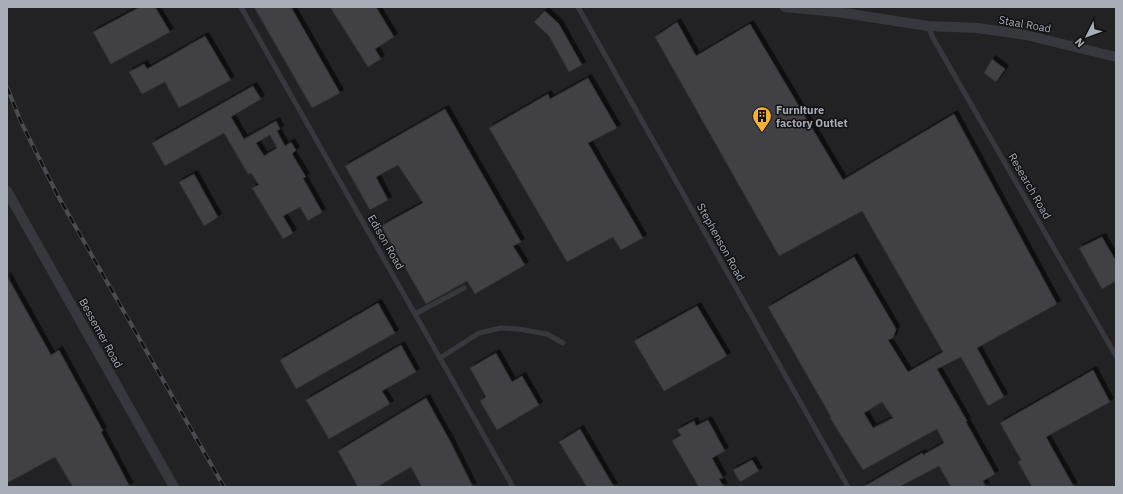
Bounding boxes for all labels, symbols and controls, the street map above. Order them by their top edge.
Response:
street label: Staal Road [998,13,1052,35]
north arrow [1067,16,1107,56]
text: N [1072,35,1087,50]
place label: Furniture factory Outlet [776,103,848,130]
building icon: Furniture factory Outlet [751,105,773,133]
street label: Research Road [1005,151,1055,221]
street label: Stephenson Road [694,201,748,283]
street label: Edison Road [365,212,407,272]
street label: Bessemer Road [76,296,126,370]

